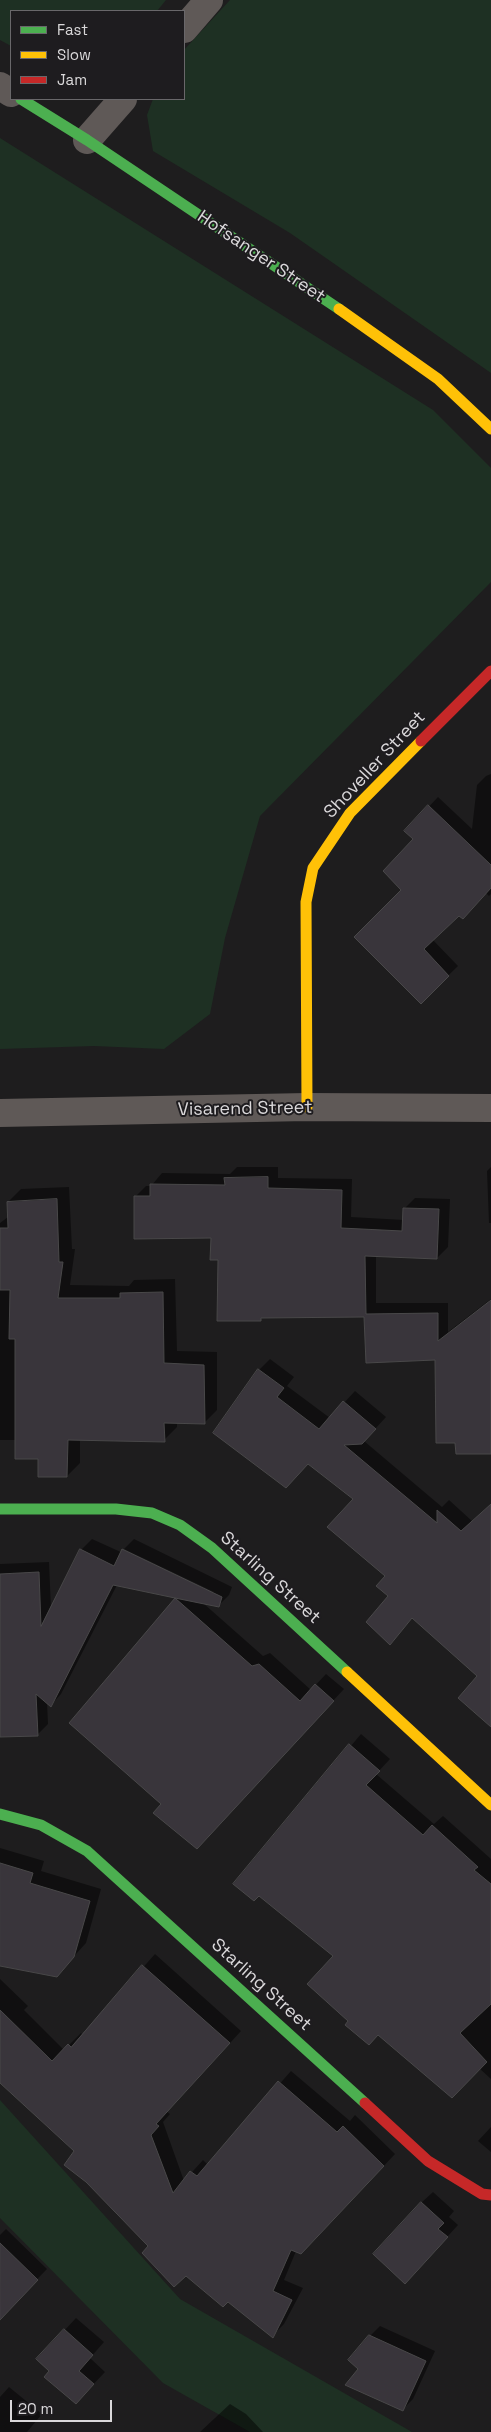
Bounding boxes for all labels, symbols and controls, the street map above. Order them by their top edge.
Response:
legend [10,10,185,100]
text: Fast [57,20,88,39]
text: Slow [57,45,91,64]
text: Jam [57,70,87,89]
street label: Hofsanger Street [193,206,329,308]
street label: Shoveller Street [320,707,430,823]
street label: Visarend Street [177,1097,313,1121]
street label: Starling Street [215,1527,325,1629]
street label: Starling Street [206,1934,316,2036]
scale bar [12,2390,115,2422]
text: 20 m [18,2399,53,2418]

